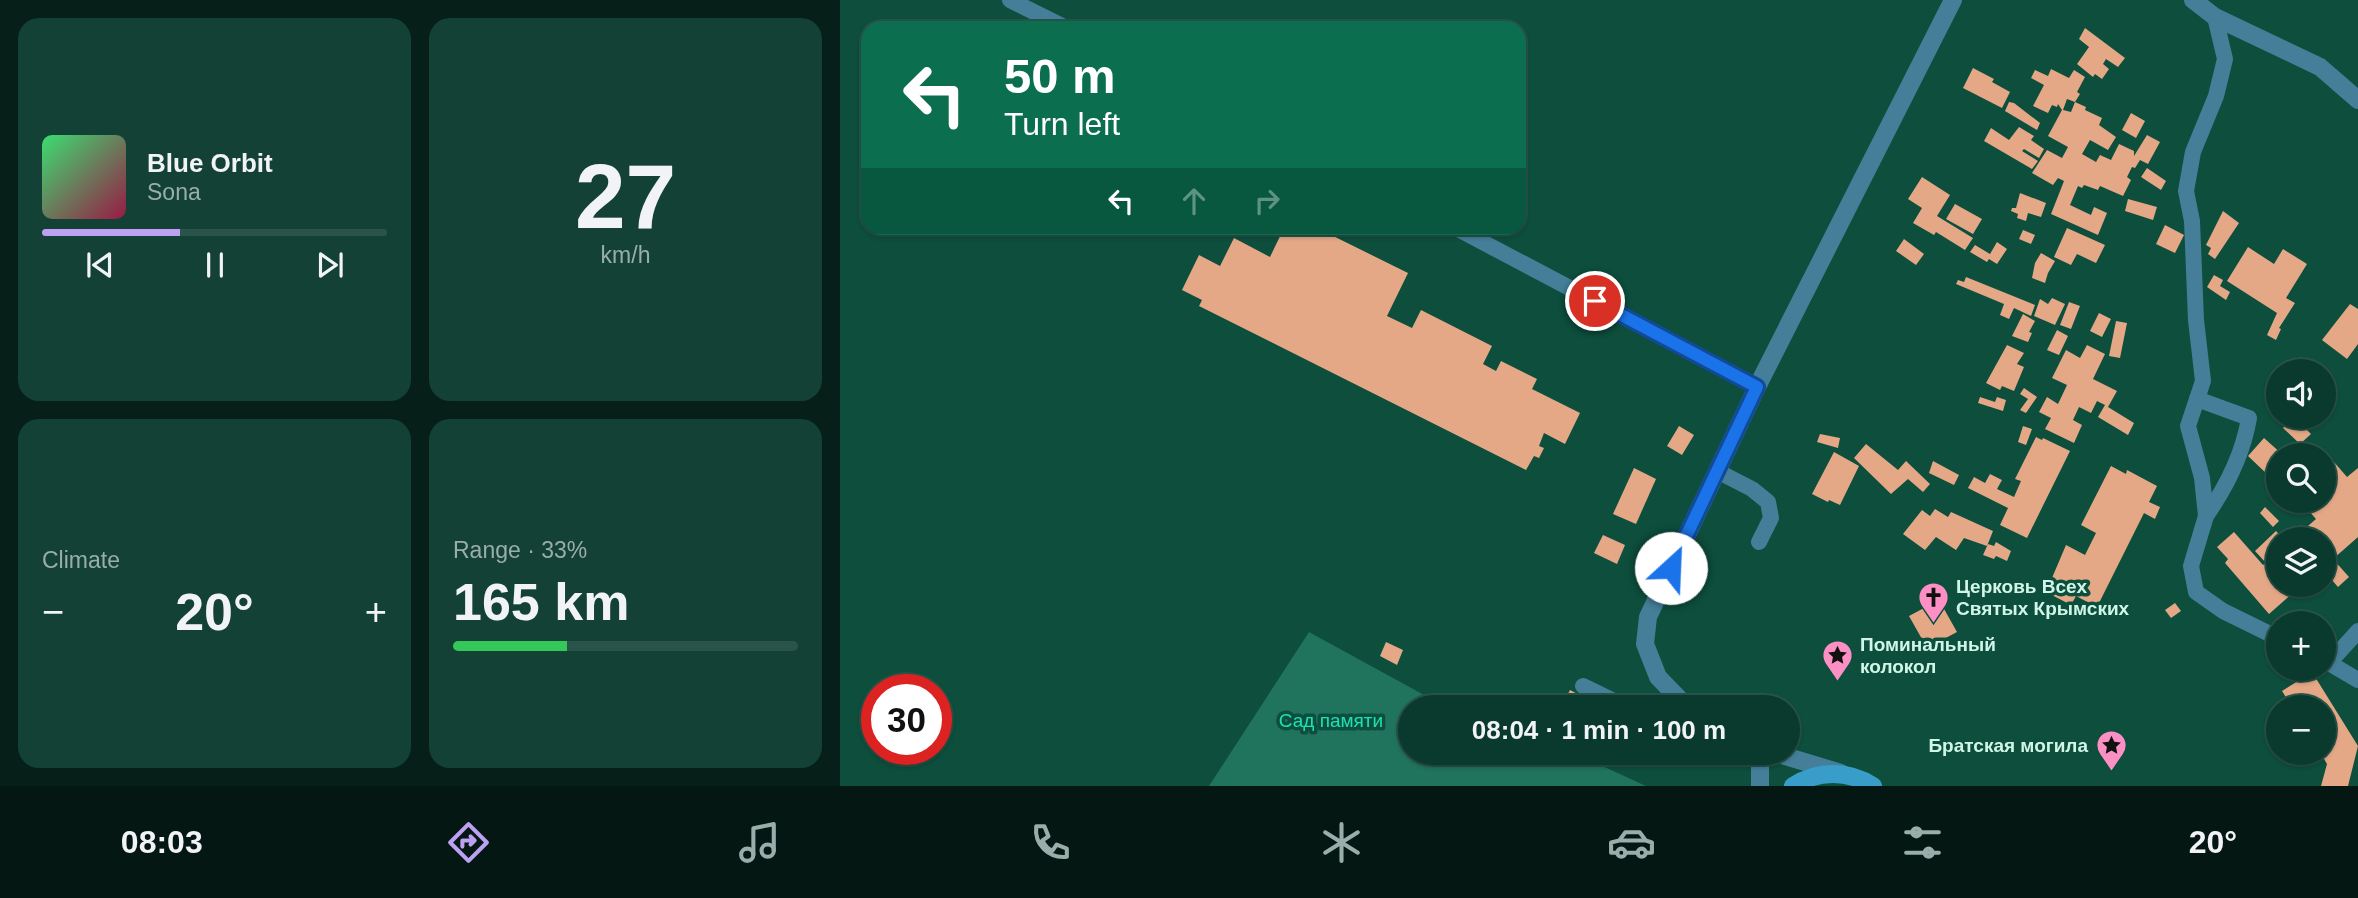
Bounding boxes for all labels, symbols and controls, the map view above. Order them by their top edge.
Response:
icon: left [889,49,980,140]
text: 50 m [1004,49,1116,103]
text: Turn left [1004,106,1120,142]
text: 27 [575,146,676,247]
text: Blue Orbit [147,148,273,178]
text: Sona [147,179,201,205]
icon: left [1102,182,1140,220]
icon: ahead [1175,182,1213,220]
icon: right [1248,182,1286,220]
text: km/h [601,242,650,268]
icon: previous [81,246,119,284]
icon: pause [196,246,234,284]
icon: next [311,246,349,284]
pin [1565,271,1625,331]
icon: arrive [1576,282,1614,320]
map controls [2266,359,2336,765]
button: sound [2266,359,2336,429]
button: search [2266,443,2336,513]
button: layers [2266,527,2336,597]
position arrow [1634,531,1708,605]
text: Range · 33% [453,537,587,563]
text: Climate [42,547,120,573]
text: 165 km [453,573,629,631]
place label: Церковь Всех Святых Крымских [1956,576,2130,619]
church icon: Церковь Всех Святых Крымских [1916,580,1950,624]
text: 20° [175,583,254,641]
text: − [42,591,64,633]
text: + [365,591,387,633]
button: + [2266,611,2336,681]
place label: Поминальный колокол [1860,634,1996,677]
place icon: Поминальный колокол [1820,638,1854,682]
speed limit sign: 30 [861,674,952,765]
button: − [2266,695,2336,765]
park label: Сад памяти [1279,710,1383,731]
text: 08:04 · 1 min · 100 m [1472,715,1726,745]
place icon: Братская могила [2094,728,2128,772]
place label: Братская могила [1928,735,2088,756]
icon: directions [444,818,493,867]
icon: music [735,818,784,867]
icon: phone [1026,818,1075,867]
icon: climate [1317,818,1366,867]
icon: car [1607,818,1656,867]
icon: filters [1898,818,1947,867]
text: 08:03 [121,824,203,860]
text: 20° [2189,824,2237,860]

